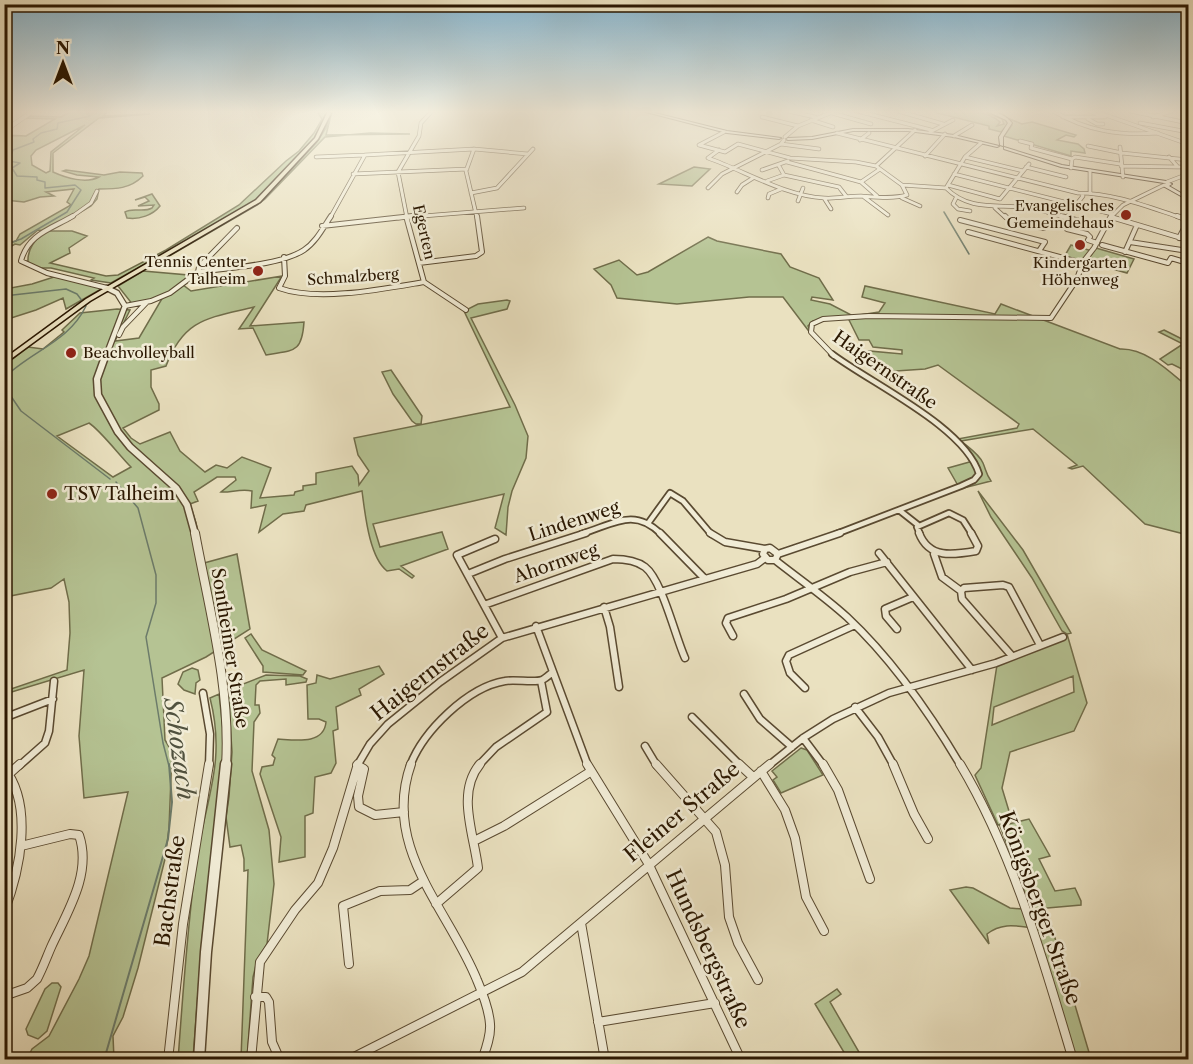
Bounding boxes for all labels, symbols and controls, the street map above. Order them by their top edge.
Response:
north arrow [33,33,93,93]
text: N [56,38,70,58]
place label: Evangelisches Gemeindehaus [1007,196,1114,232]
street label: Egerten [409,203,440,262]
marker: Evangelisches Gemeindehaus [1119,208,1133,222]
marker: Kindergarten Höhenweg [1073,238,1087,252]
place label: Tennis Center Talheim [145,252,247,288]
place label: Kindergarten Höhenweg [1033,253,1128,289]
marker: Tennis Center Talheim [251,264,265,278]
street label: Schmalzberg [306,264,400,289]
street label: Haigernstraße [829,326,941,414]
place label: Beachvolleyball [83,343,195,362]
marker: Beachvolleyball [64,346,78,360]
place label: TSV Talheim [64,483,175,505]
marker: TSV Talheim [45,487,59,501]
street label: Lindenweg [526,496,623,546]
street label: Ahornweg [510,538,602,588]
street label: Sontheimer Straße [206,566,254,730]
street label: Haigernstraße [366,618,494,725]
water label: Schozach [158,694,201,802]
street label: Fleiner Straße [619,756,745,867]
street label: Königsberger Straße [994,808,1087,1008]
street label: Bachstraße [149,833,190,948]
street label: Hundsbergstraße [661,865,756,1032]

